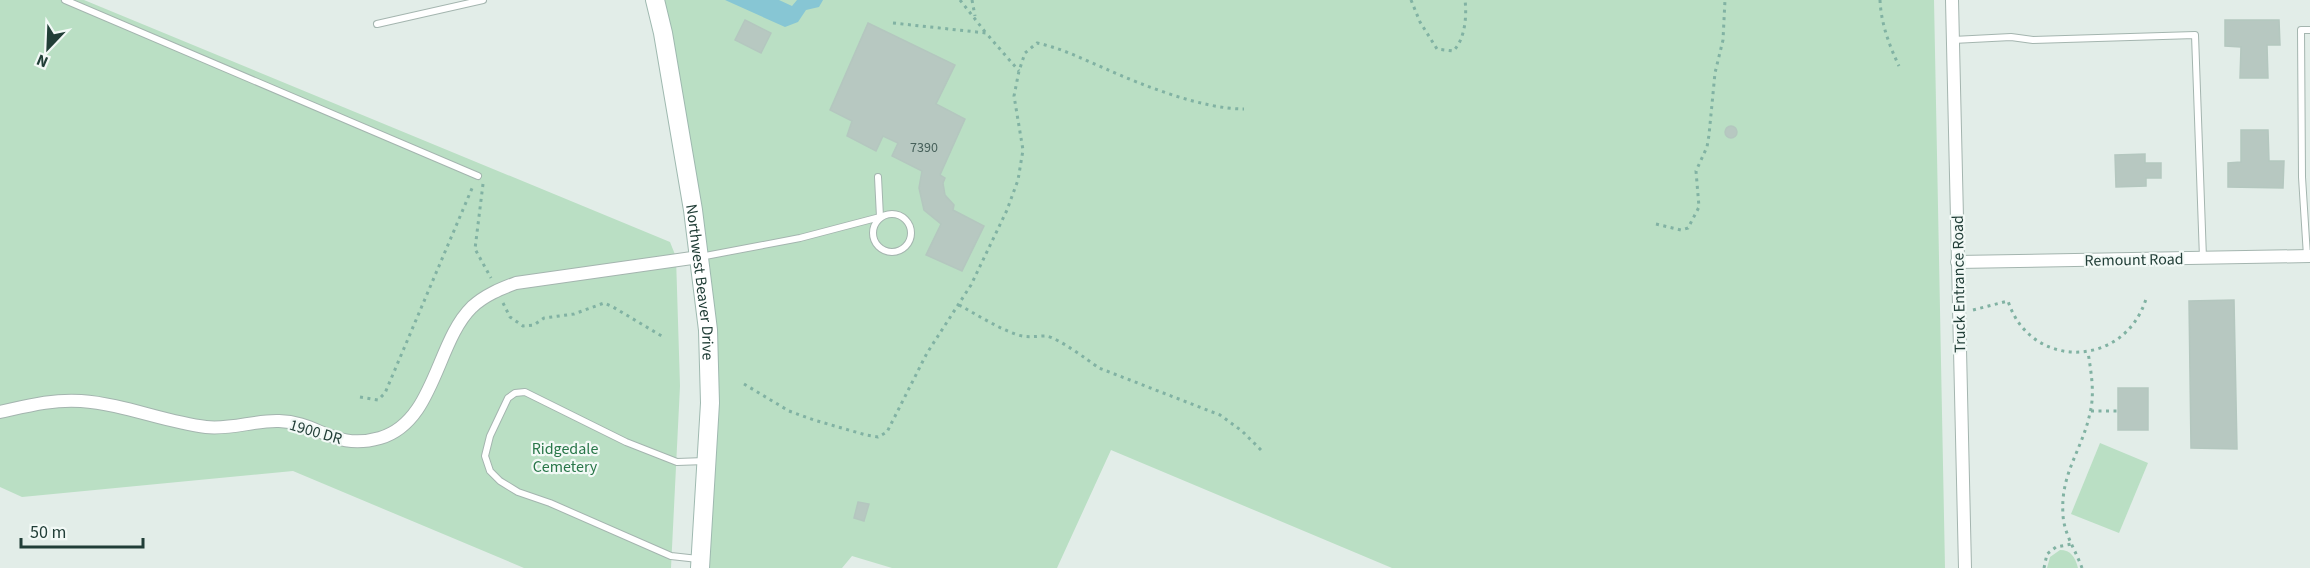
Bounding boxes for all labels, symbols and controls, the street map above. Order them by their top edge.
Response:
north arrow [18,18,78,78]
text: N [33,49,52,73]
house number: 7390 [910,138,938,158]
street label: Northwest Beaver Drive [680,202,719,361]
street label: Truck Entrance Road [1947,215,1971,353]
street label: Remount Road [2084,248,2184,272]
street label: 1900 DR [287,414,345,450]
park label: Ridgedale Cemetery [532,438,598,478]
scale bar [21,511,142,549]
text: 50 m [30,520,66,545]

